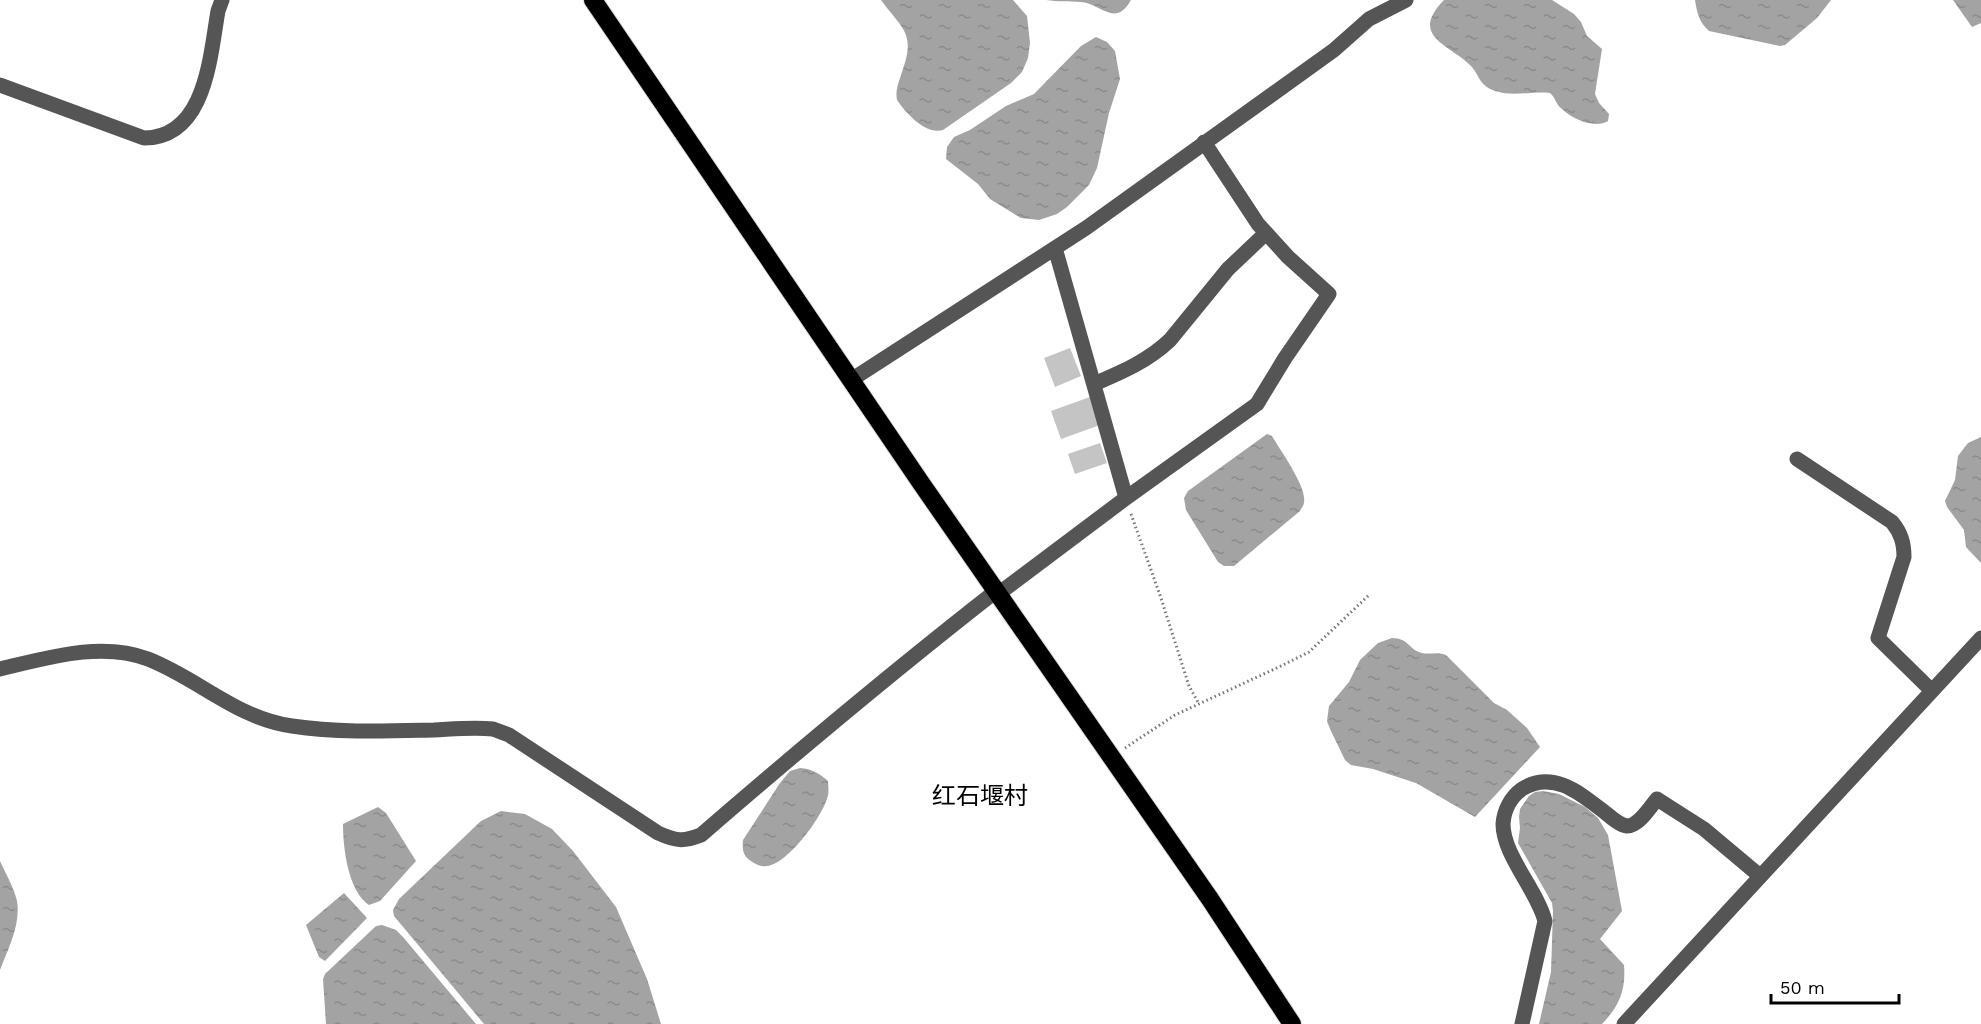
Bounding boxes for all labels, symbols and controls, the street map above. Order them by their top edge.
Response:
district label: 红石堰村 [932,782,1028,810]
scale bar [1771,967,1898,1005]
text: 50 m [1780,977,1825,998]

